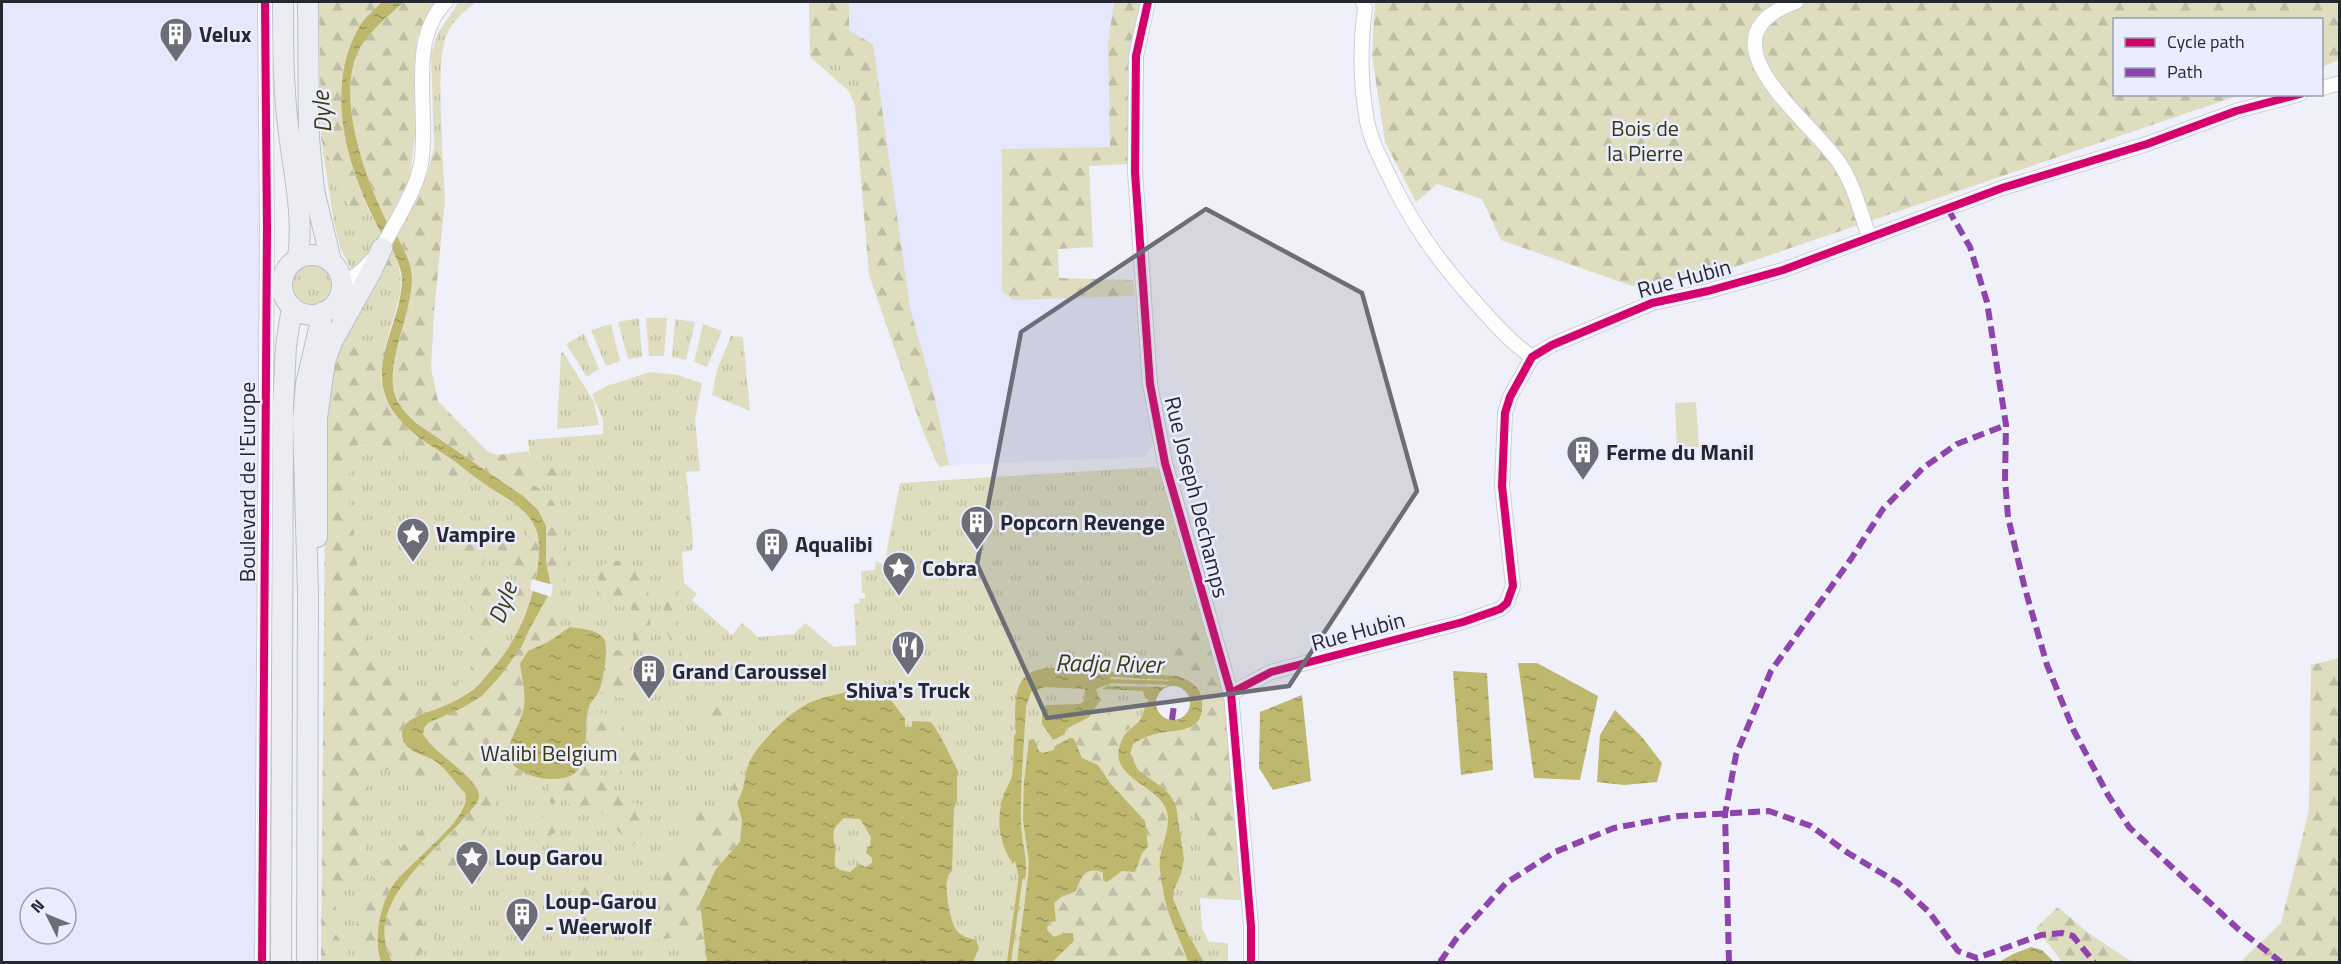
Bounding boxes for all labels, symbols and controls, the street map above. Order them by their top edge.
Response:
building icon: Velux [158,16,194,63]
place label: Velux [199,17,252,51]
legend [2113,18,2323,96]
text: Cycle path [2167,28,2245,55]
text: Path [2167,58,2203,85]
water label: Dyle [301,88,340,134]
park label: Bois de la Pierre [1607,111,1683,170]
street label: Rue Hubin [1633,249,1735,307]
street label: Boulevard de l'Europe [230,382,264,582]
street label: Rue Joseph Dechamps [1156,393,1238,601]
building icon: Ferme du Manil [1565,434,1601,481]
place label: Ferme du Manil [1606,435,1754,469]
building icon: Popcorn Revenge [959,504,995,551]
place label: Popcorn Revenge [1000,505,1165,539]
place icon: Vampire [395,516,431,563]
place label: Vampire [436,517,516,551]
building icon: Aqualibi [754,526,790,573]
place label: Aqualibi [795,527,873,561]
place icon: Cobra [881,550,917,597]
place label: Cobra [922,551,977,585]
water label: Dyle [478,575,527,628]
street label: Rue Hubin [1307,602,1409,660]
restaurant icon: Shiva's Truck [890,629,926,676]
water label: Radja River [1055,644,1166,682]
building icon: Grand Caroussel [631,653,667,700]
place label: Grand Caroussel [672,654,827,688]
place label: Shiva's Truck [846,673,971,707]
park label: Walibi Belgium [480,736,618,770]
place icon: Loup Garou [454,839,490,886]
place label: Loup Garou [495,840,603,874]
place label: Loup-Garou - Weerwolf [545,884,657,943]
north arrow [18,886,78,946]
text: N [24,894,50,918]
building icon: Loup-Garou - Weerwolf [504,896,540,943]

